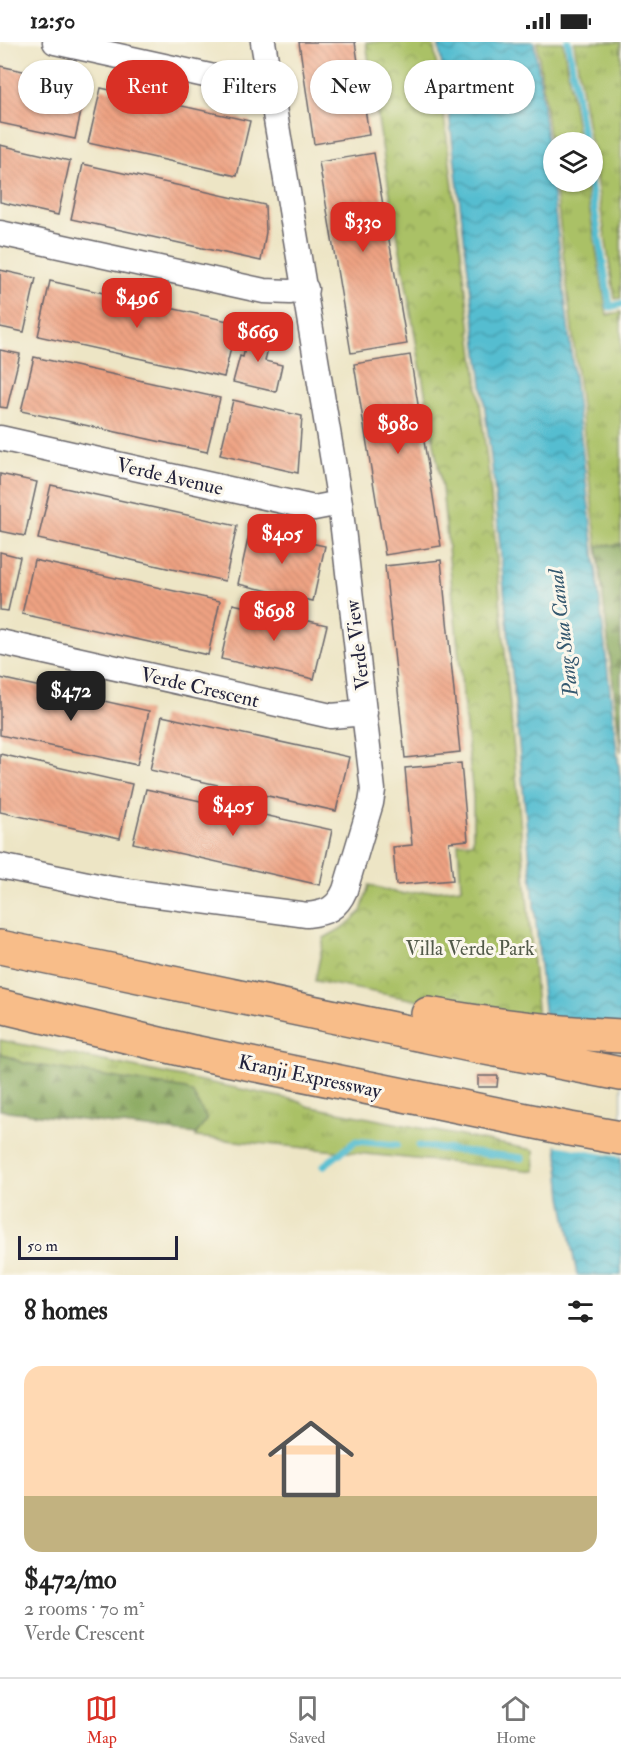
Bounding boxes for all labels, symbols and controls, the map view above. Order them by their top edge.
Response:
text: 12:50 [30,7,75,35]
chip: Buy [18,60,94,114]
chip: Rent [106,60,189,114]
chip: Filters [201,60,298,114]
chip: New [310,60,392,114]
chip: Apartment [404,60,535,114]
map controls [543,132,603,192]
button: layers [543,132,603,192]
pin: $330 [327,202,399,253]
text: $330 [345,209,381,234]
pin: $496 [101,278,173,329]
text: $496 [116,285,158,310]
pin: $669 [222,312,294,363]
text: $669 [237,319,279,344]
pin: $980 [362,404,434,455]
text: $980 [377,411,419,436]
street label: Verde Avenue [114,452,226,501]
pin: $405 [246,514,318,565]
text: $405 [261,521,303,546]
water label: Pang Sua Canal [542,566,585,699]
pin: $698 [238,591,310,642]
text: $698 [253,598,295,623]
street label: Verde View [339,598,375,691]
street label: Verde Crescent [138,662,262,713]
pin: $472 [35,671,107,722]
text: $472 [51,678,91,703]
pin: $405 [197,786,269,837]
text: $405 [212,793,254,818]
park label: Villa Verde Park [405,936,535,961]
street label: Kranji Expressway [236,1049,385,1105]
scale bar [18,1233,178,1260]
text: 50 m [27,1236,58,1256]
text: 8 homes [24,1295,108,1327]
icon: filters [564,1295,597,1328]
icon: home [257,1405,365,1513]
text: $472/mo [24,1564,117,1596]
text: 2 rooms · 70 m² [24,1596,144,1621]
text: Verde Crescent [24,1621,145,1646]
tab: Map [85,1692,118,1748]
tab: Saved [289,1692,325,1748]
tab: Home [496,1692,536,1748]

